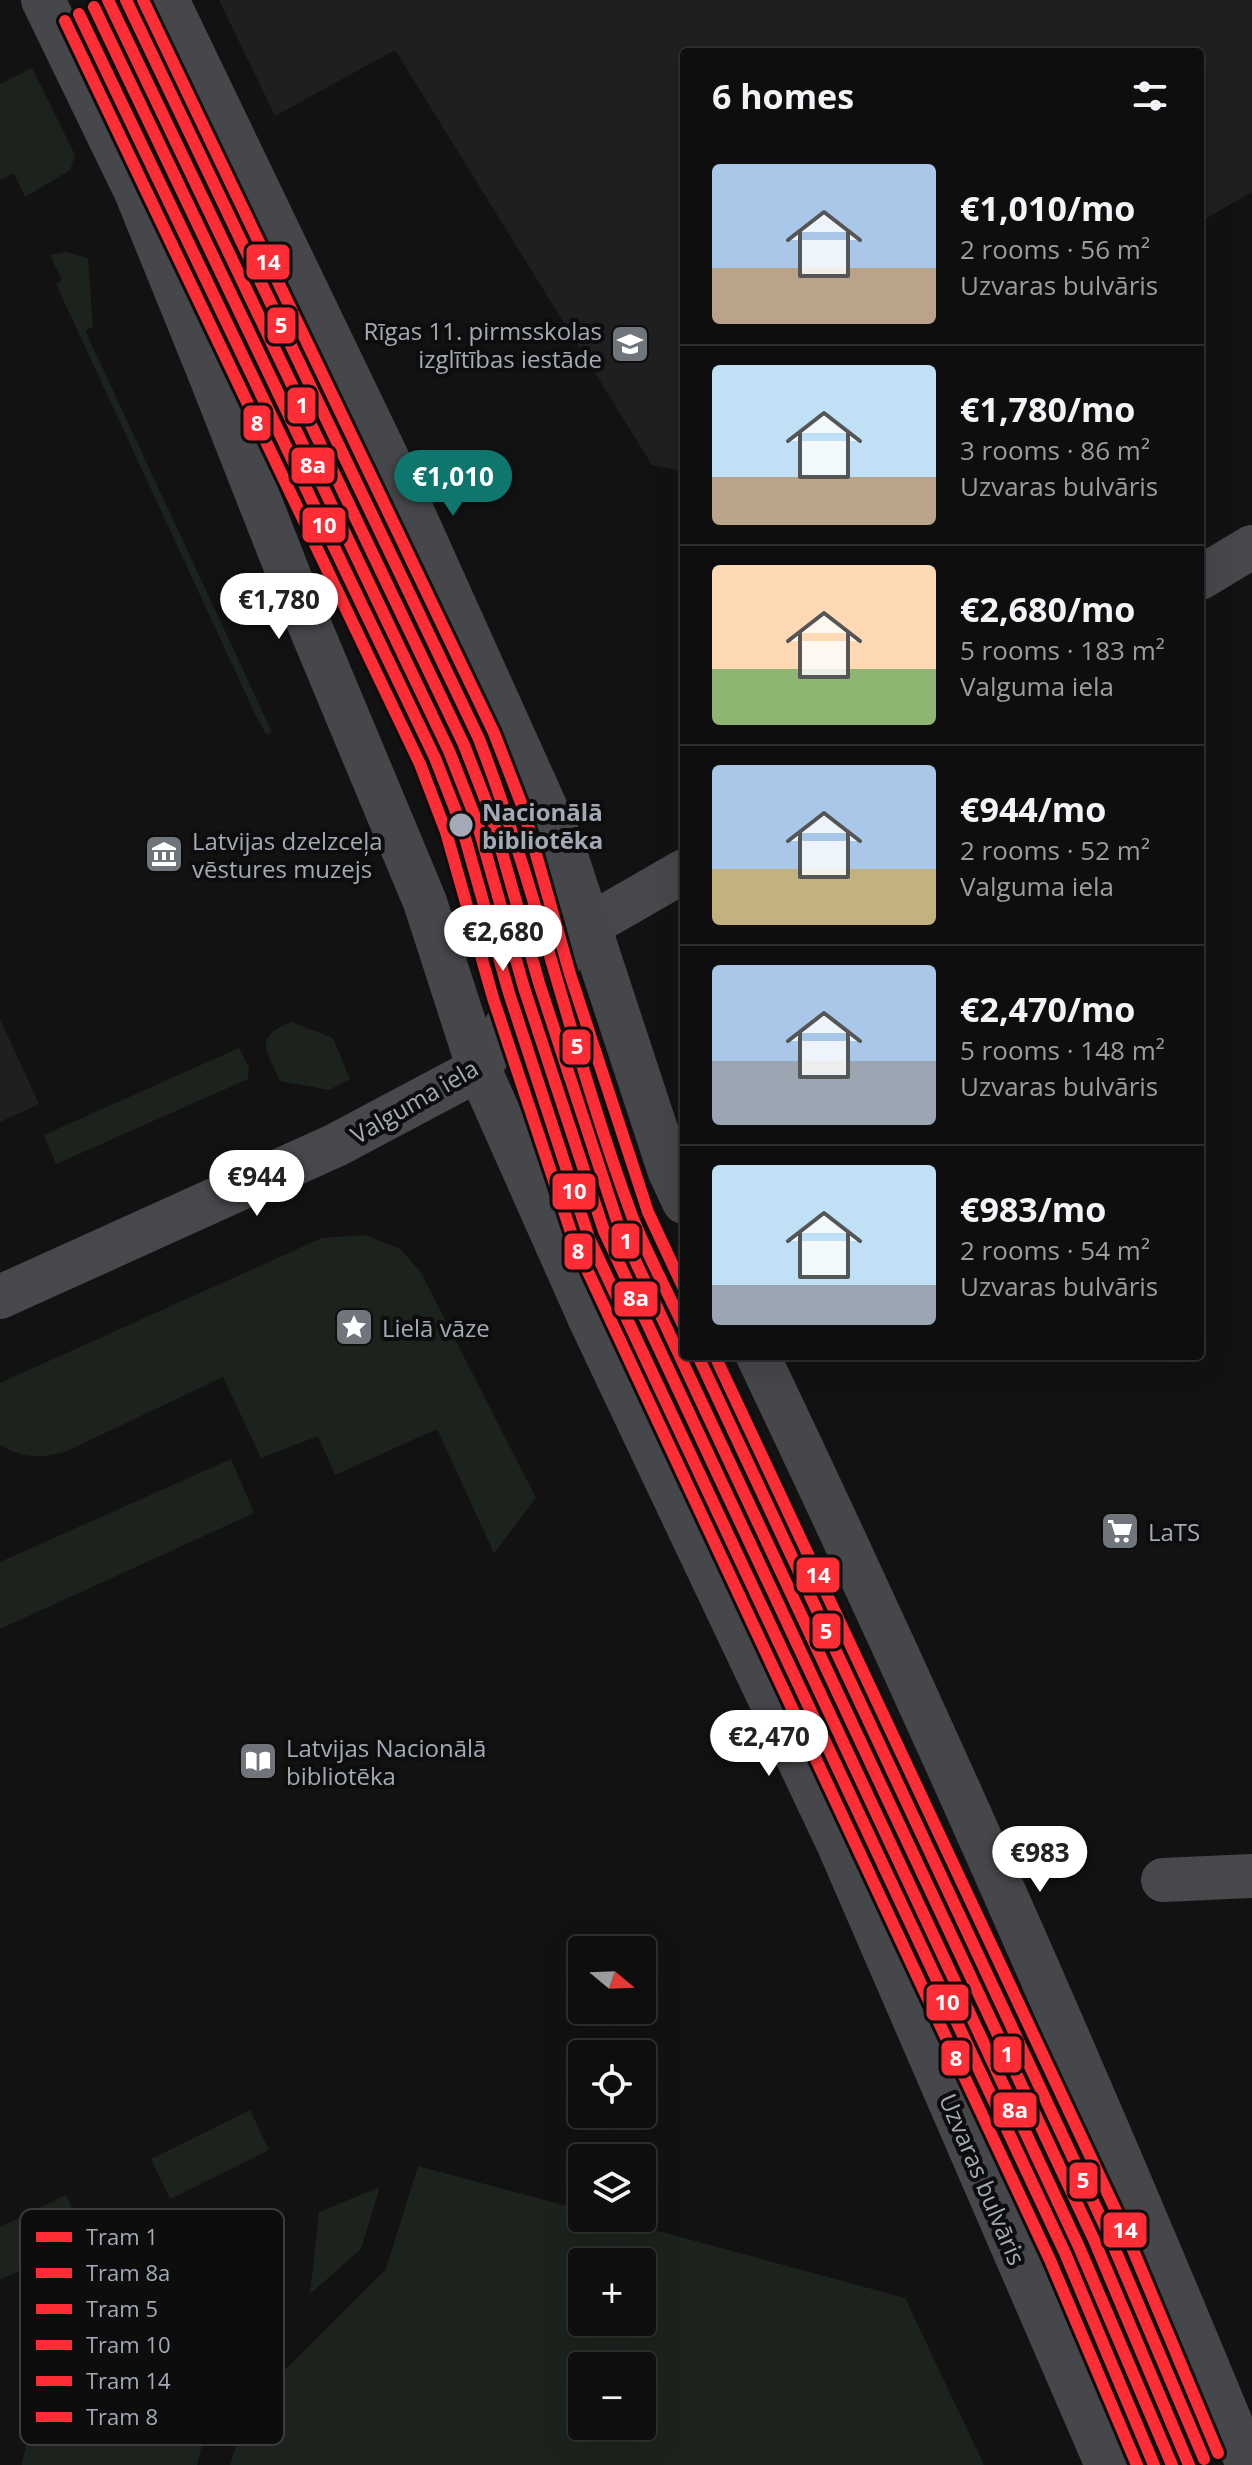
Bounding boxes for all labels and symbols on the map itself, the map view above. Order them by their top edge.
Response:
line badge: 14 [245,243,291,281]
text: 14 [255,246,281,276]
line badge: 5 [266,306,297,345]
text: 5 [275,309,287,339]
place label: Rīgas 11. pirmsskolas izglītības iestāde [364,314,602,375]
school or university icon: Rīgas 11. pirmsskolas izglītības iestāde [609,323,651,365]
line badge: 1 [286,386,317,425]
text: 1 [296,389,308,419]
line badge: 8 [242,404,272,442]
text: 8 [251,407,263,437]
line badge: 8a [290,446,336,485]
text: 8a [300,449,326,479]
pin: €1,010 [388,450,518,518]
line badge: 10 [301,506,347,544]
text: 10 [311,509,337,539]
pin: €1,780 [214,573,344,641]
place label: Nacionālā bibliotēka [482,795,603,856]
marker: Nacionālā bibliotēka [447,811,475,839]
place label: Latvijas dzelzceļa vēstures muzejs [192,824,383,885]
museum icon: Latvijas dzelzceļa vēstures muzejs [143,833,185,875]
pin: €2,680 [438,905,568,973]
line badge: 5 [561,1028,592,1066]
text: 5 [571,1030,583,1060]
street label: Valguma iela [344,1051,484,1151]
pin: €944 [210,1150,304,1218]
line badge: 10 [551,1172,597,1211]
text: 10 [561,1175,587,1205]
line badge: 1 [610,1222,641,1260]
text: 1 [620,1225,632,1255]
line badge: 8 [563,1232,594,1271]
text: 8 [572,1235,584,1265]
line badge: 8a [613,1280,659,1318]
text: 8a [623,1282,649,1312]
place icon: Lielā vāze [333,1306,375,1348]
place label: Lielā vāze [382,1311,490,1344]
supermarket icon: LaTS [1099,1510,1141,1552]
place label: LaTS [1148,1515,1200,1548]
line badge: 14 [795,1556,841,1594]
text: 14 [805,1559,831,1589]
line badge: 5 [811,1612,842,1650]
text: 5 [820,1615,832,1645]
pin: €2,470 [704,1710,834,1778]
place label: Latvijas Nacionālā bibliotēka [286,1731,486,1792]
library icon: Latvijas Nacionālā bibliotēka [237,1740,279,1782]
pin: €983 [993,1826,1087,1894]
north arrow [568,1936,656,2024]
line badge: 10 [925,1983,970,2022]
text: 10 [934,1986,960,2016]
line badge: 1 [992,2035,1023,2074]
text: 1 [1001,2038,1013,2068]
line badge: 8 [940,2039,971,2077]
text: 8 [950,2042,962,2072]
street label: Uzvaras bulvāris [932,2088,1034,2270]
line badge: 8a [992,2091,1038,2129]
text: 8a [1002,2094,1028,2124]
line badge: 5 [1068,2161,1099,2200]
text: 5 [1077,2164,1089,2194]
legend [20,2209,284,2445]
line badge: 14 [1102,2211,1148,2249]
text: 14 [1112,2214,1138,2244]
text: Tram 1 [86,2221,158,2251]
text: Tram 8a [86,2257,170,2287]
text: Tram 5 [86,2293,158,2323]
text: Tram 10 [86,2329,171,2359]
text: Tram 14 [86,2365,171,2395]
text: Tram 8 [86,2401,158,2431]

